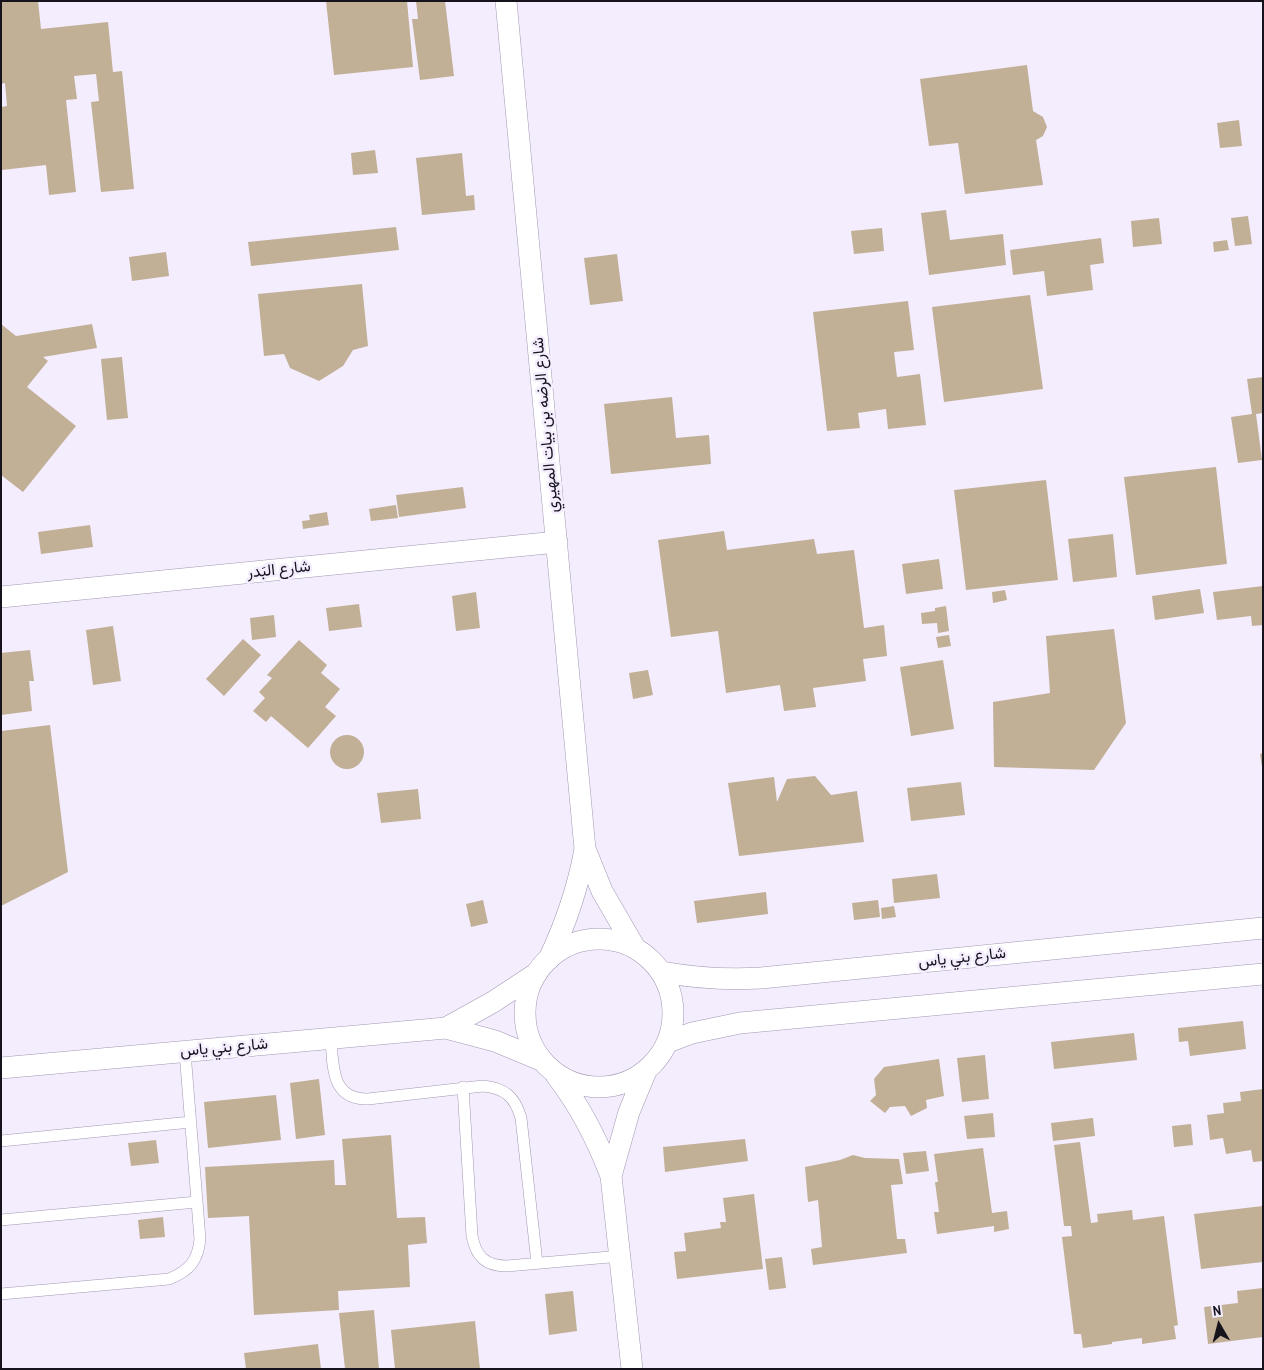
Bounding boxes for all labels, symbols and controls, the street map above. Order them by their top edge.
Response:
street label: شارع الرضه بن بيات المهيري [529,337,563,513]
street label: شارع البَدر [246,557,312,583]
street label: شارع بني ياس [917,944,1007,972]
street label: شارع بني ياس [179,1035,269,1061]
north arrow [1194,1300,1244,1350]
text: N [1212,1301,1222,1320]

